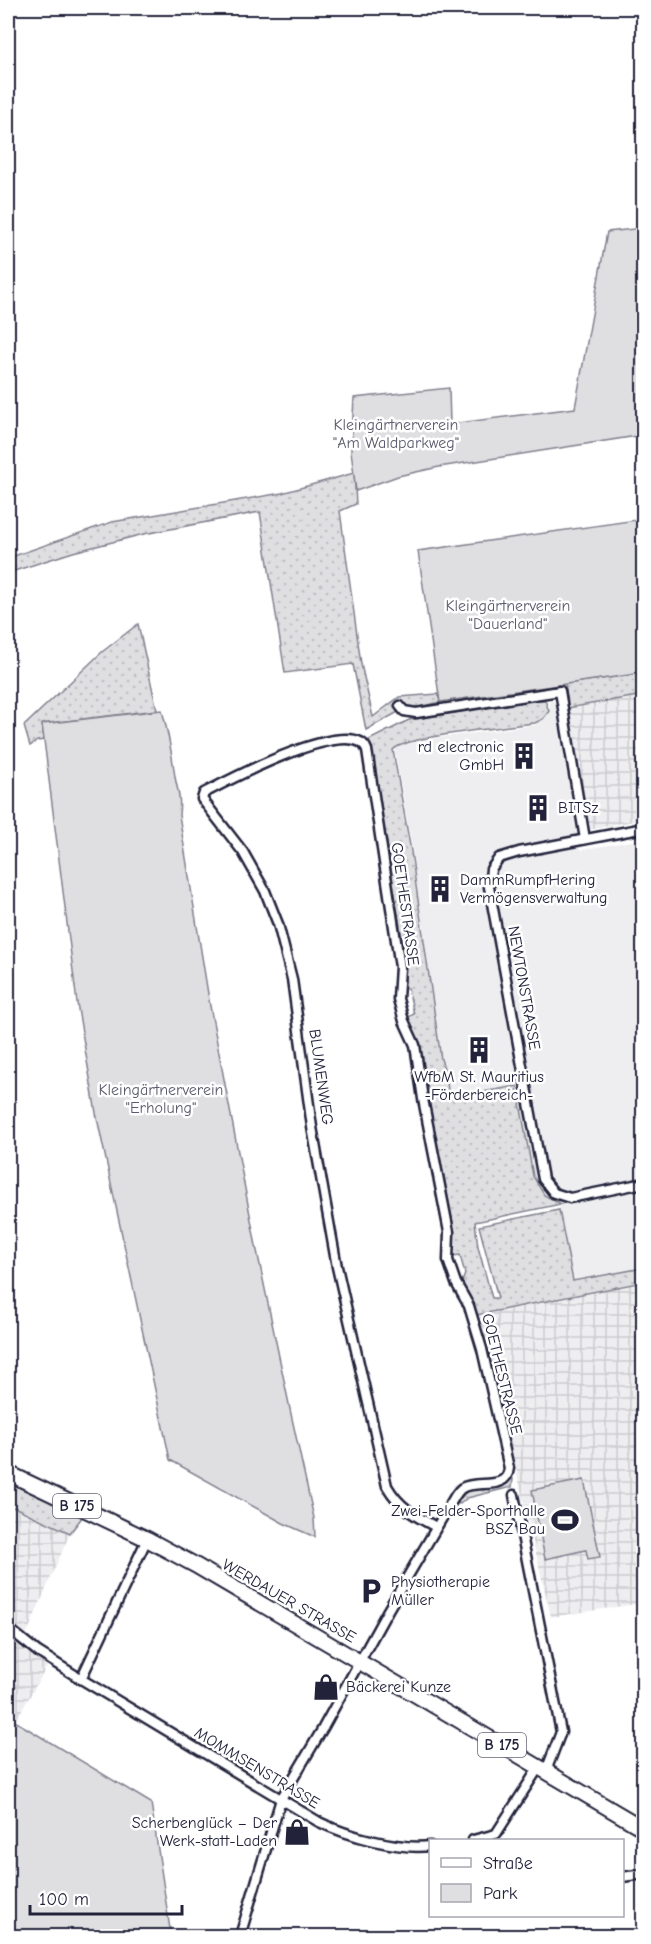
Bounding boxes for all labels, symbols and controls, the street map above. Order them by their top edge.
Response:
park label: Kleingärtnerverein "Am Waldparkweg" [333,416,459,452]
park label: Kleingärtnerverein "Dauerland" [446,597,570,633]
place label: rd electronic GmbH [418,738,504,774]
building icon: rd electronic GmbH [509,741,539,771]
building icon: BITSz [523,793,553,823]
place label: BITSz [558,799,598,817]
street label: GOETHESTRASSE [387,841,423,967]
place label: DammRumpfHering Vermögensverwaltung [460,871,608,907]
building icon: DammRumpfHering Vermögensverwaltung [425,874,455,904]
street label: NEWTONSTRASSE [504,925,544,1052]
street label: BLUMENWEG [305,1028,337,1126]
building icon: WfbM St. Mauritius -Förderbereich- [464,1035,494,1065]
place label: WfbM St. Mauritius -Förderbereich- [414,1068,544,1104]
park label: Kleingärtnerverein "Erholung" [99,1081,223,1117]
street label: GOETHESTRASSE [478,1312,526,1437]
road number: B 175 [53,1494,101,1518]
place label: Zwei-Felder-Sporthalle BSZ Bau [391,1502,545,1538]
sports icon: Zwei-Felder-Sporthalle BSZ Bau [550,1505,580,1535]
street label: WERDAUER STRASSE [219,1555,359,1647]
place label: Physiotherapie Müller [391,1573,490,1609]
parking icon: Physiotherapie Müller [356,1576,386,1606]
shop icon: Bäckerei Kunze [311,1672,341,1702]
place label: Bäckerei Kunze [346,1678,451,1696]
street label: MOMMSENSTRASSE [191,1724,323,1813]
road number: B 175 [478,1733,526,1757]
place label: Scherbenglück – Der Werk-statt-Laden [132,1814,278,1850]
shop icon: Scherbenglück – Der Werk-statt-Laden [282,1817,312,1847]
legend [429,1839,624,1917]
text: Straße [483,1853,533,1874]
scale bar [30,1878,182,1916]
text: Park [483,1883,518,1904]
text: 100 m [39,1889,89,1910]

